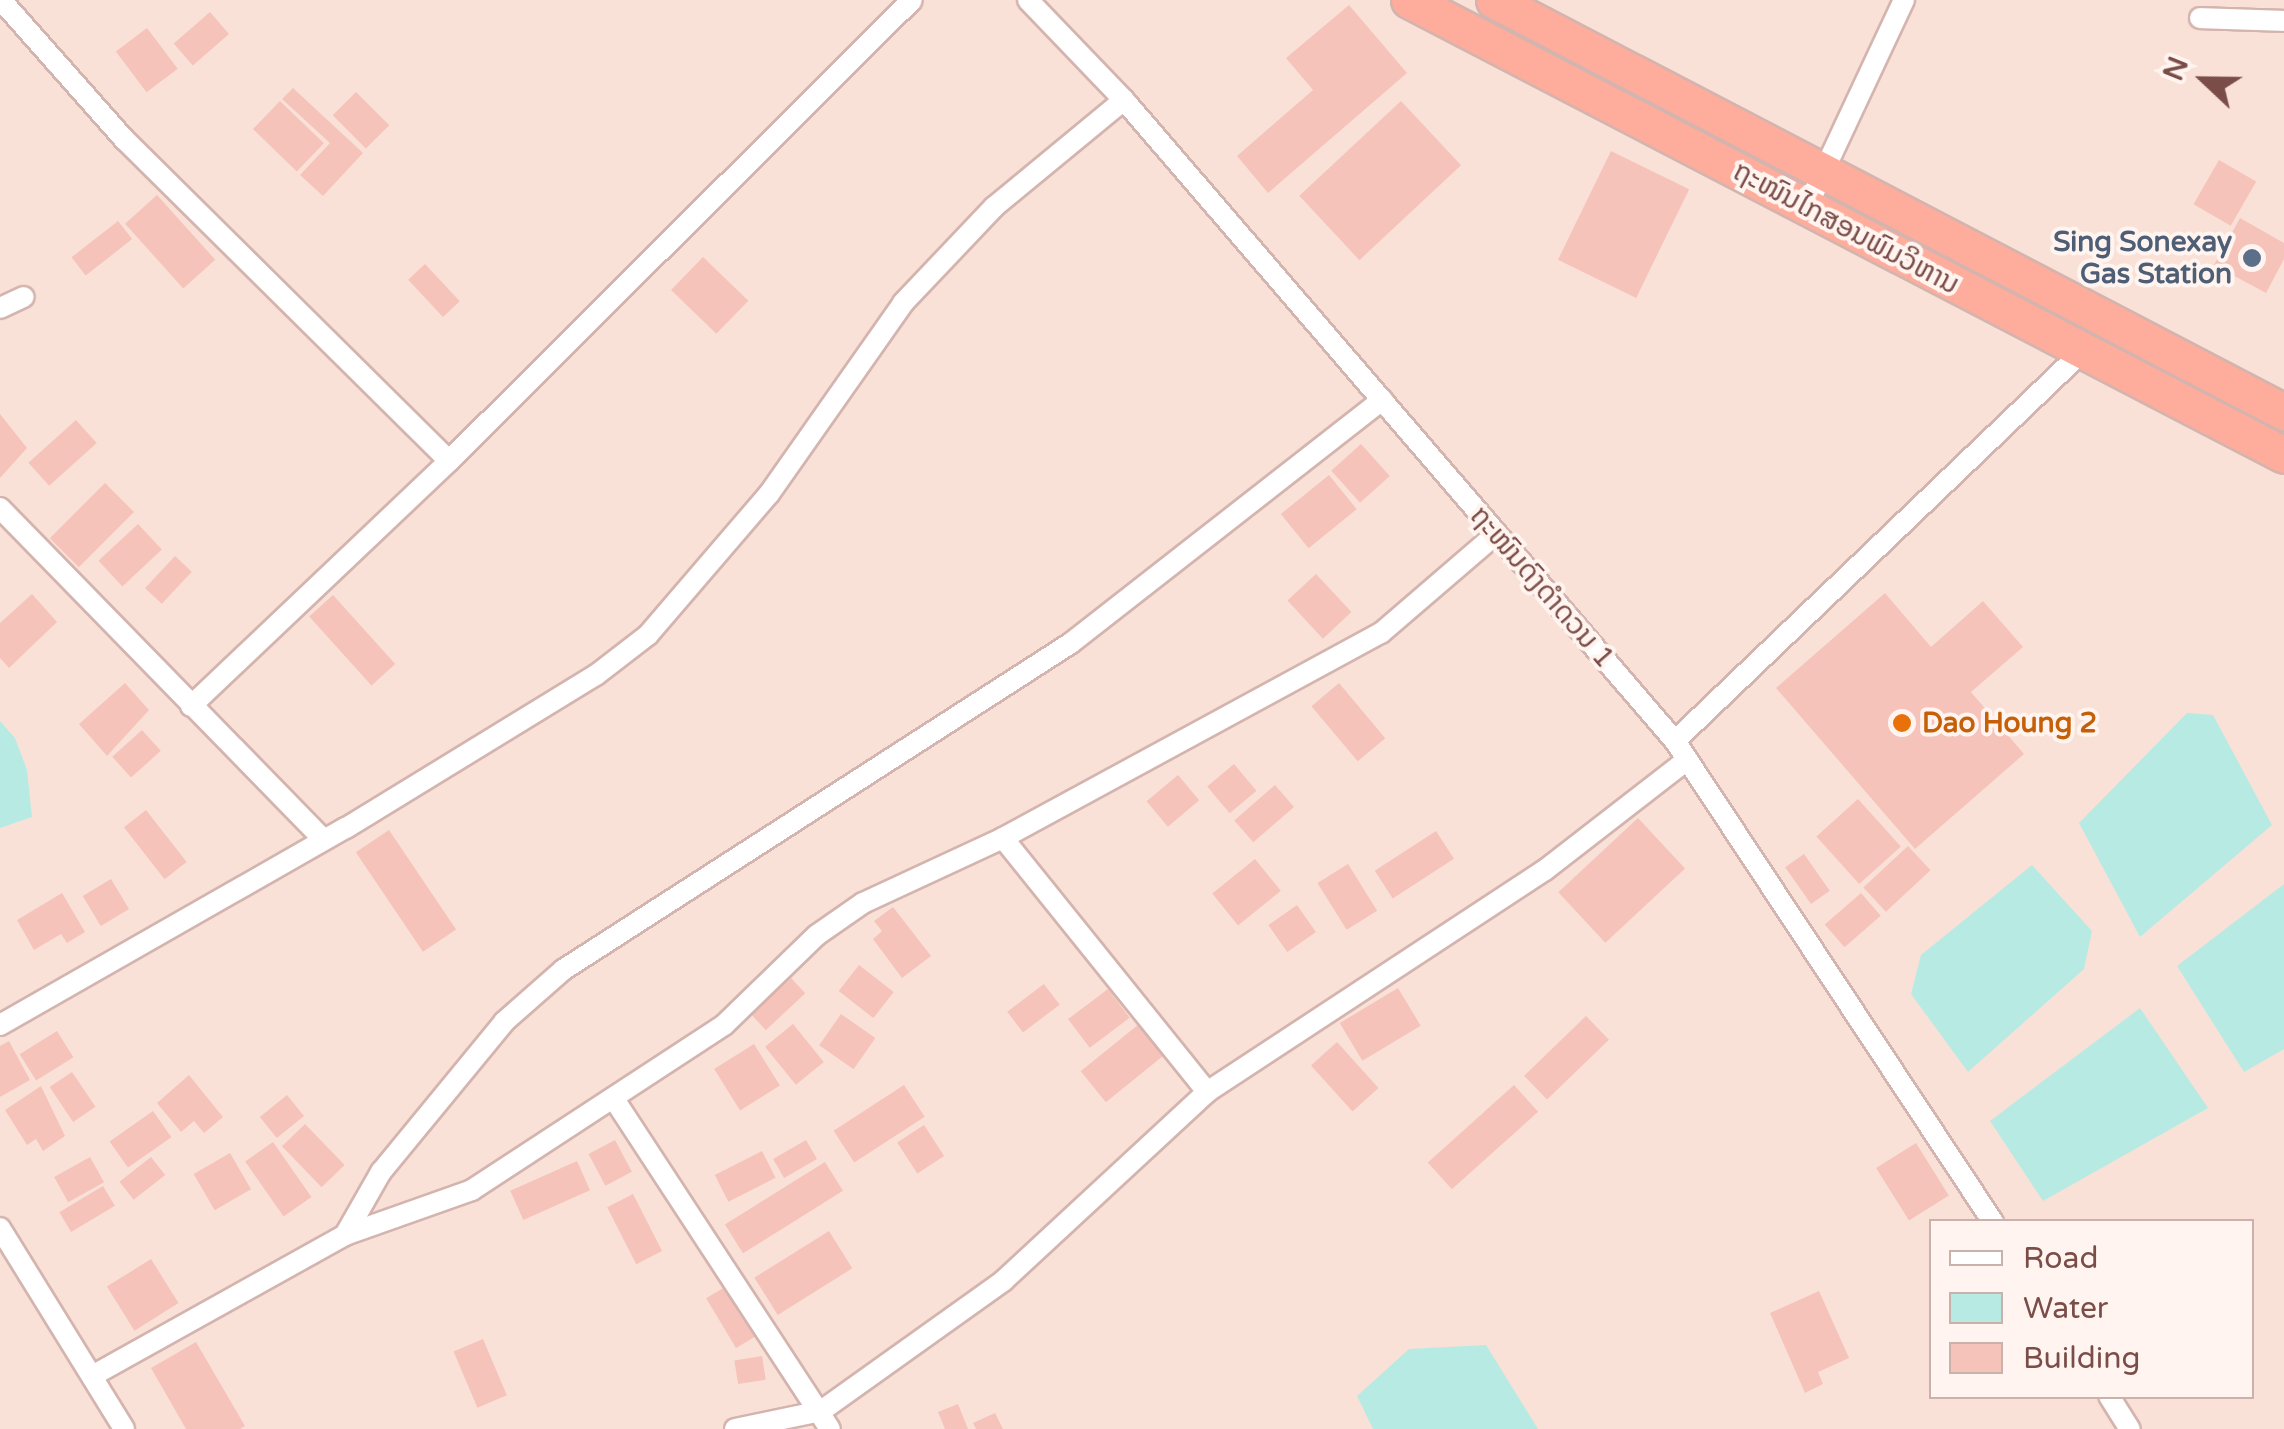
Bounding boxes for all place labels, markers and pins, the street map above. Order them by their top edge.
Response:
place label: Sing Sonexay Gas Station [2053,225,2232,291]
marker: Sing Sonexay Gas Station [2241,247,2263,269]
place label: Dao Houng 2 [1922,706,2097,740]
marker: Dao Houng 2 [1891,712,1913,734]

